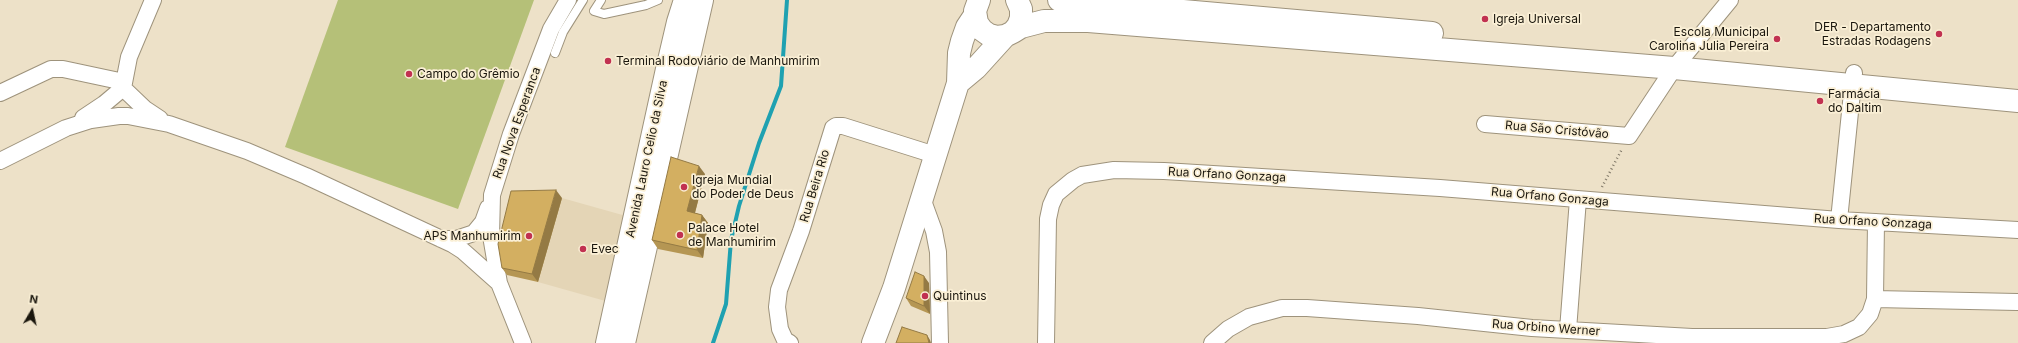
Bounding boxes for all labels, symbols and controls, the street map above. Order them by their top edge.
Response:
place label: Igreja Universal [1493,12,1581,26]
marker: Igreja Universal [1480,14,1490,24]
place label: DER - Departamento Estradas Rodagens [1814,20,1931,48]
place label: Escola Municipal Carolina Julia Pereira [1649,25,1769,53]
marker: DER - Departamento Estradas Rodagens [1934,29,1944,39]
marker: Escola Municipal Carolina Julia Pereira [1772,34,1782,44]
place label: Terminal Rodoviário de Manhumirim [616,54,820,68]
marker: Terminal Rodoviário de Manhumirim [603,56,613,66]
street label: Rua Nova Esperanca [490,65,544,181]
place label: Campo do Grêmio [417,67,520,81]
marker: Campo do Grêmio [404,69,414,79]
street label: Avenida Lauro Celio da Silva [623,79,671,239]
place label: Farmácia do Daltim [1828,87,1882,115]
marker: Farmácia do Daltim [1815,96,1825,106]
street label: Rua São Cristóvão [1505,118,1609,142]
street label: Rua Beira Rio [797,148,833,224]
street label: Rua Orfano Gonzaga [1168,165,1286,185]
place label: Igreja Mundial do Poder de Deus [692,173,794,201]
marker: Igreja Mundial do Poder de Deus [679,182,689,192]
street label: Rua Orfano Gonzaga [1491,185,1609,209]
street label: Rua Orfano Gonzaga [1814,212,1932,232]
place label: Palace Hotel de Manhumirim [688,221,776,249]
place label: APS Manhumirim [424,229,521,243]
marker: Palace Hotel de Manhumirim [675,230,685,240]
marker: APS Manhumirim [524,231,534,241]
place label: Evec [591,242,619,256]
marker: Evec [578,244,588,254]
place label: Quintinus [933,289,987,303]
north arrow [12,291,52,331]
marker: Quintinus [920,291,930,301]
text: N [29,292,39,307]
street label: Rua Orbino Werner [1492,317,1600,339]

